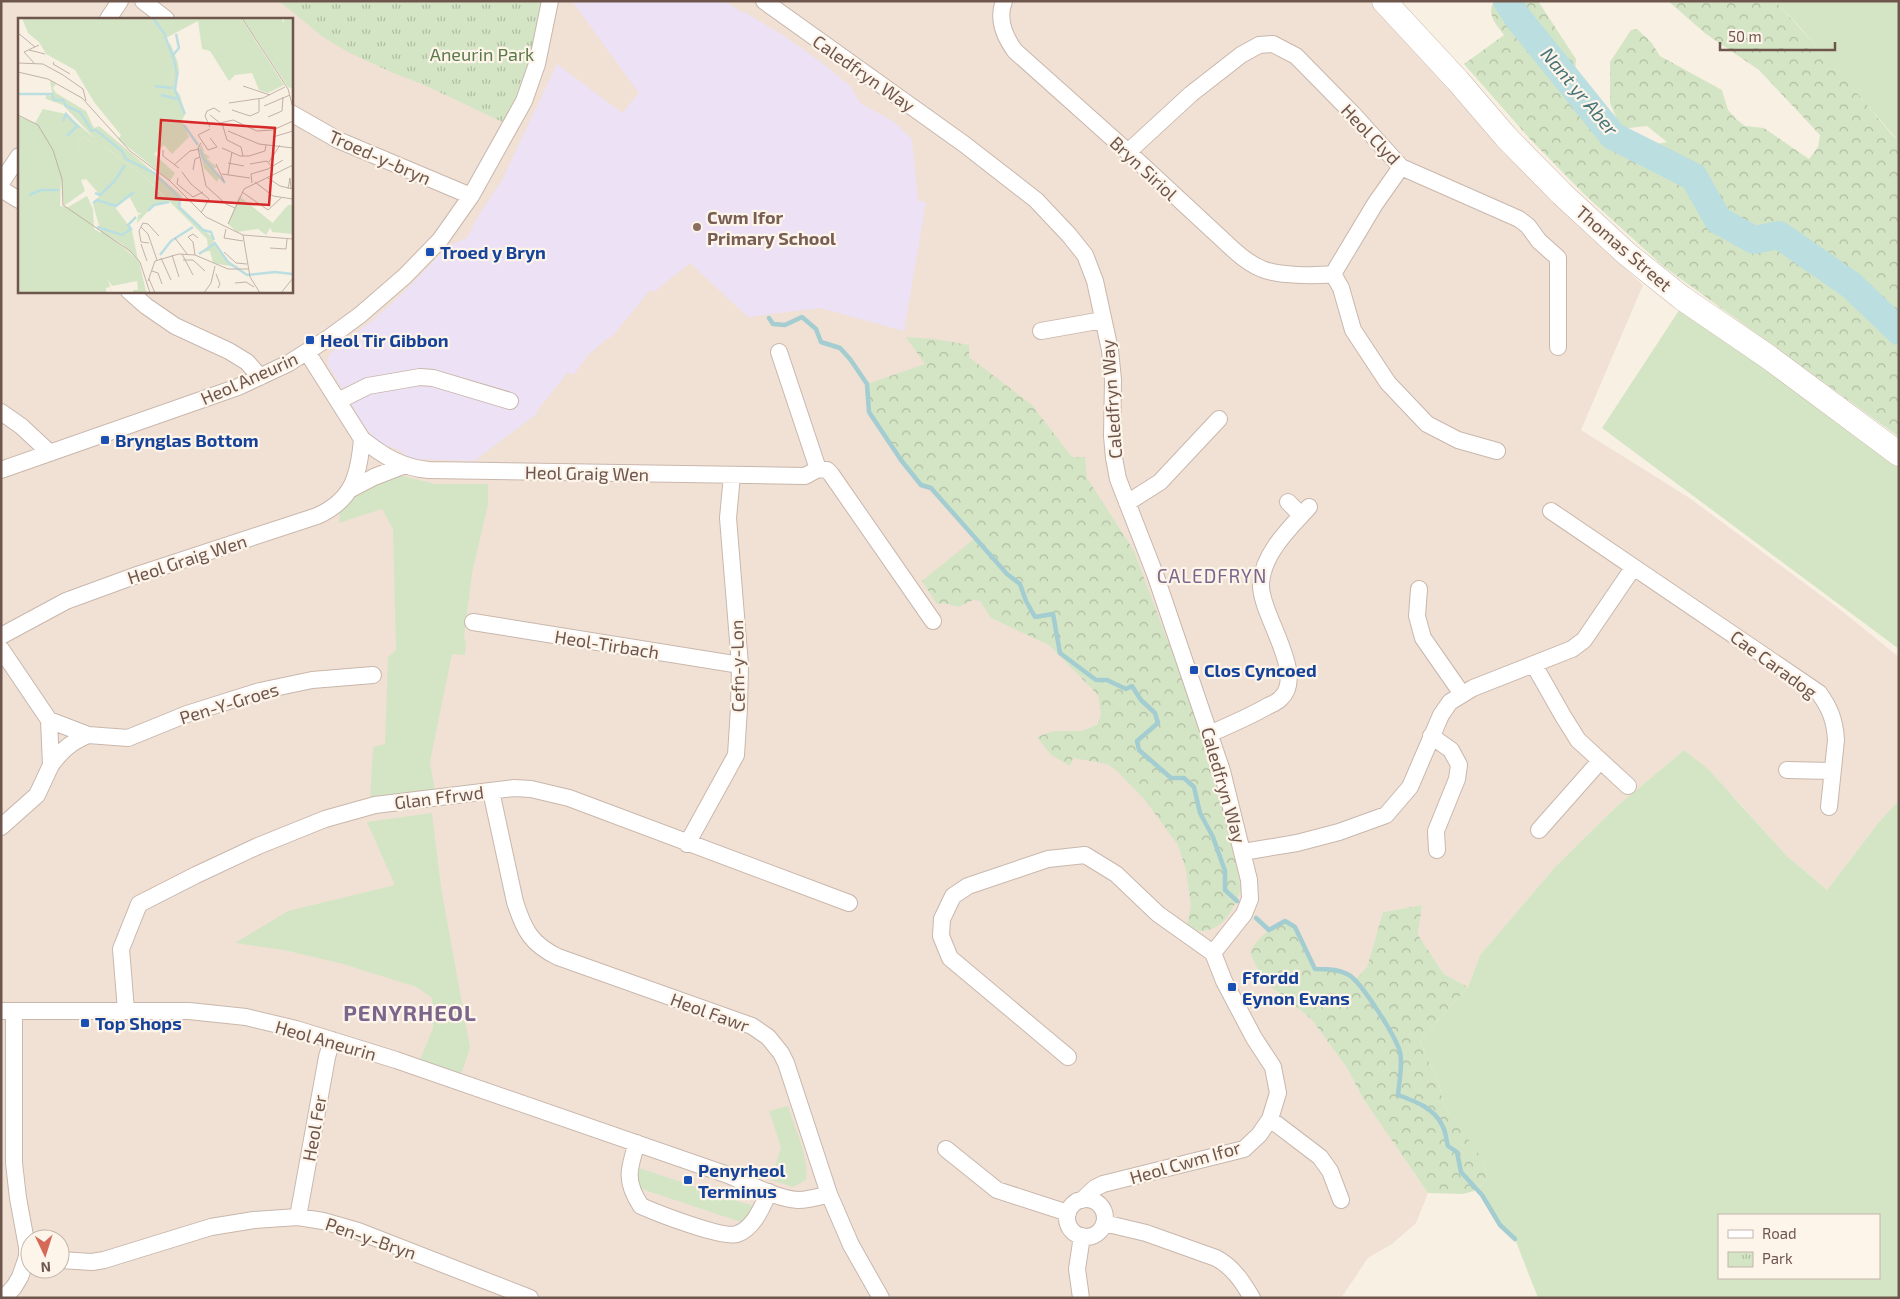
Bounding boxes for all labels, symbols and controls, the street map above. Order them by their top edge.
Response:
inset map [18,18,292,292]
scale bar [1720,20,1835,52]
text: 50 m [1728,27,1762,45]
street label: Caledfryn Way [809,30,920,117]
water label: Nant yr Aber [1536,42,1624,141]
park label: Aneurin Park [430,43,534,65]
street label: Heol Clyd [1337,99,1405,169]
street label: Troed-y-bryn [326,125,434,189]
street label: Bryn Siriol [1106,131,1183,205]
street label: Thomas Street [1572,200,1677,296]
place label: Cwm Ifor Primary School [707,206,836,249]
marker: Cwm Ifor Primary School [691,221,703,233]
place label: Troed y Bryn [440,241,546,263]
marker: Troed y Bryn [424,246,436,258]
place label: Heol Tir Gibbon [320,329,449,351]
marker: Heol Tir Gibbon [304,334,316,346]
street label: Caledfryn Way [1096,338,1126,459]
street label: Heol Aneurin [197,347,301,409]
place label: Brynglas Bottom [115,429,259,451]
marker: Brynglas Bottom [99,434,111,446]
street label: Heol Graig Wen [525,461,649,485]
street label: Heol Graig Wen [124,529,250,589]
district label: CALEDFRYN [1157,564,1267,587]
street label: Cefn-y-Lon [725,619,749,713]
street label: Heol-Tirbach [553,625,661,663]
street label: Cae Caradog [1726,625,1822,703]
place label: Clos Cyncoed [1204,659,1317,681]
marker: Clos Cyncoed [1188,664,1200,676]
street label: Pen-Y-Groes [177,677,281,729]
street label: Caledfryn Way [1197,725,1251,846]
street label: Glan Ffrwd [393,781,485,813]
place label: Ffordd Eynon Evans [1242,966,1350,1009]
marker: Ffordd Eynon Evans [1226,981,1238,993]
street label: Heol Fawr [668,988,752,1036]
district label: PENYRHEOL [343,999,477,1025]
place label: Top Shops [95,1012,182,1034]
street label: Heol Aneurin [273,1015,379,1065]
marker: Top Shops [79,1017,91,1029]
street label: Heol Fer [297,1093,331,1163]
street label: Heol Cwm Ifor [1127,1136,1243,1188]
place label: Penyrheol Terminus [698,1159,786,1202]
marker: Penyrheol Terminus [682,1174,694,1186]
street label: Pen-y-Bryn [323,1212,419,1264]
legend [1718,1214,1880,1279]
text: Road [1762,1224,1797,1242]
north arrow [20,1229,70,1279]
text: Park [1762,1249,1793,1267]
text: N [40,1259,52,1276]

